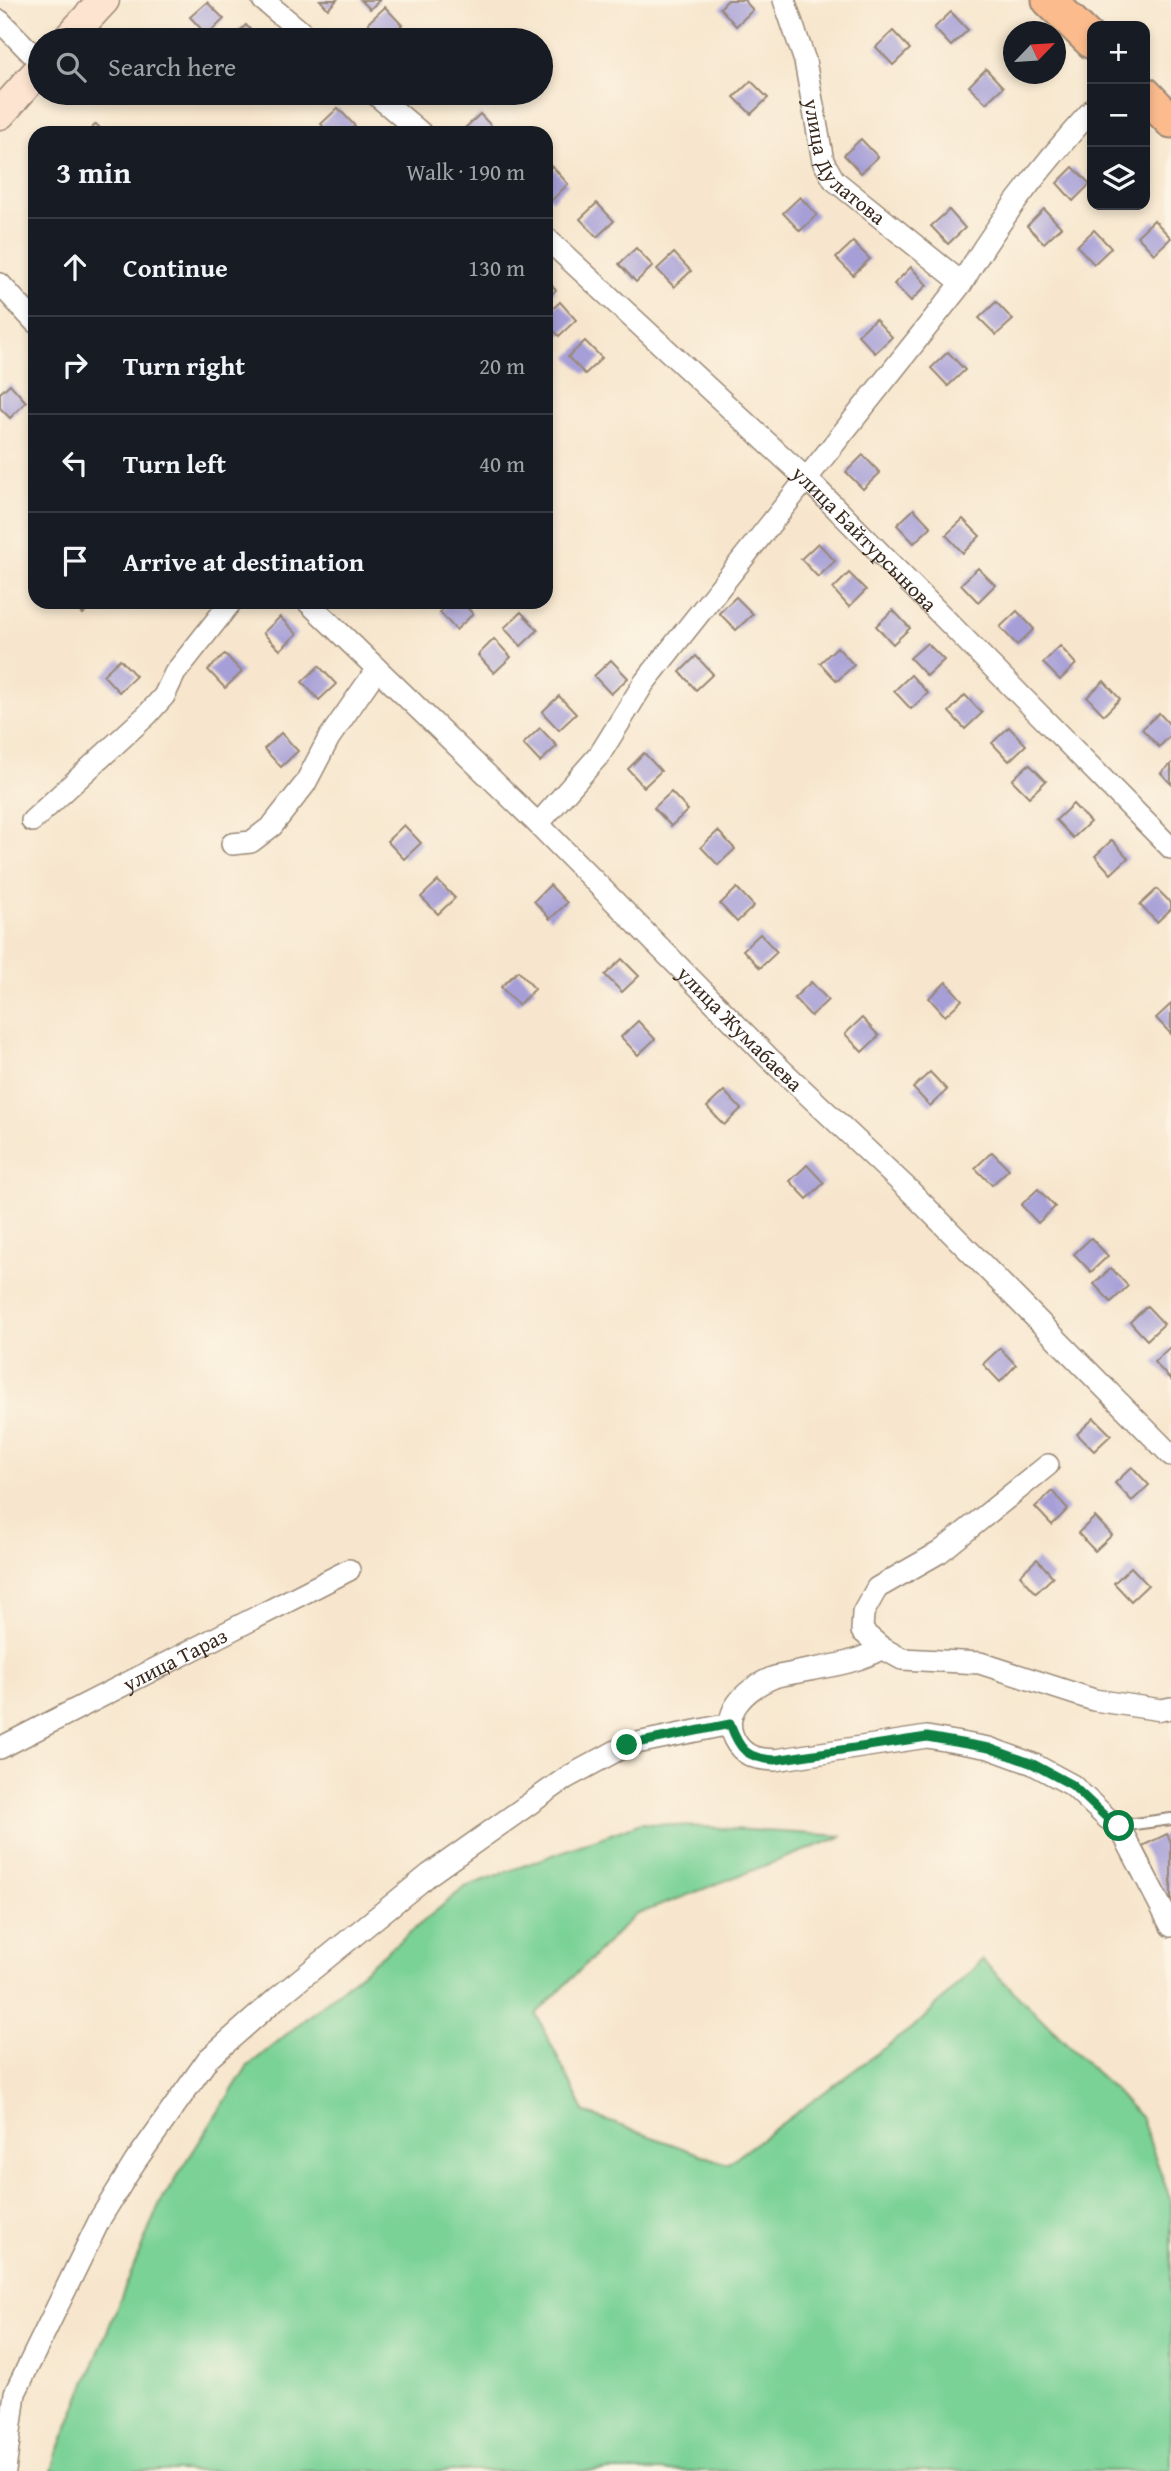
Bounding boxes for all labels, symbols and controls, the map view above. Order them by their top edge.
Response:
north arrow [1003,21,1066,84]
map controls [1087,21,1150,210]
button: + [1087,21,1150,84]
search box [28,28,553,105]
text: Search here [108,47,236,86]
icon: search [52,48,90,86]
button: − [1087,84,1150,147]
street label: улица Дулатова [796,95,893,232]
button: layers [1087,147,1150,210]
text: 3 min [56,150,131,194]
text: Walk · 190 m [406,155,525,188]
icon: ahead [56,248,94,286]
text: Continue [123,248,228,287]
text: 130 m [468,251,525,284]
icon: right [56,346,94,384]
text: Turn right [123,346,245,385]
text: 20 m [479,349,525,382]
icon: left [56,444,94,482]
text: Turn left [123,444,226,483]
text: 40 m [479,447,525,480]
street label: улица Байтурсынова [785,457,945,618]
icon: arrive [56,542,94,580]
text: Arrive at destination [123,542,364,581]
street label: улица Жумабаева [670,958,810,1098]
street label: улица Тараз [116,1619,232,1699]
route end [611,1729,642,1760]
route start [1103,1810,1134,1841]

